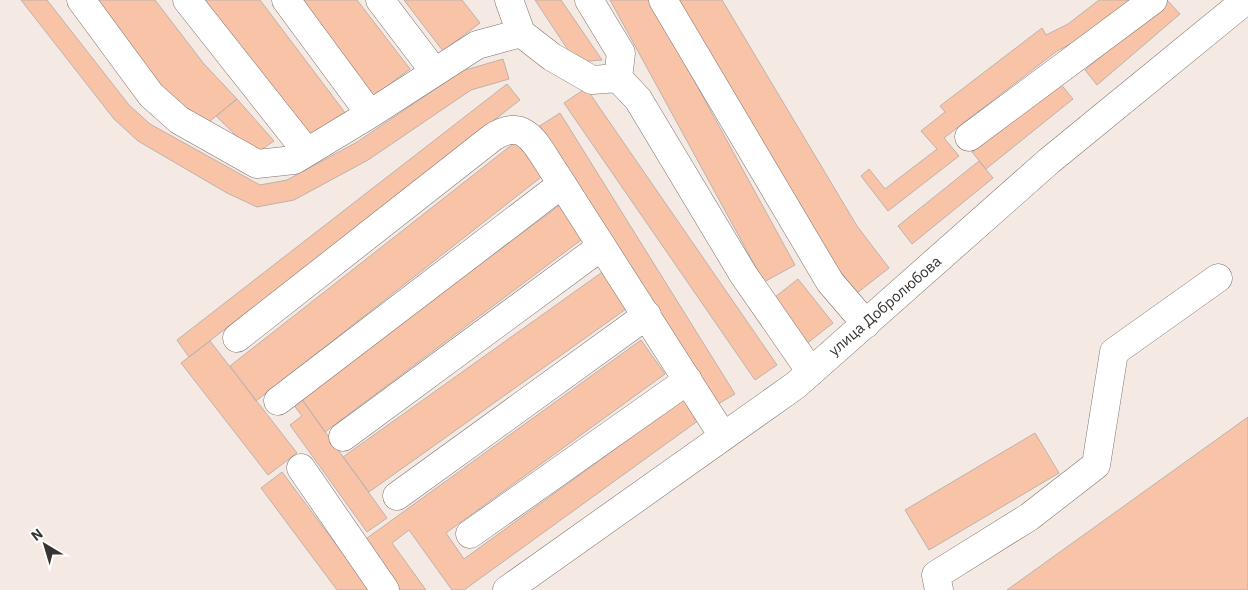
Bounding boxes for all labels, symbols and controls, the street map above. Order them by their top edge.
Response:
street label: улица Добролюбова [824,251,945,360]
north arrow [20,520,70,570]
text: N [27,525,47,545]

